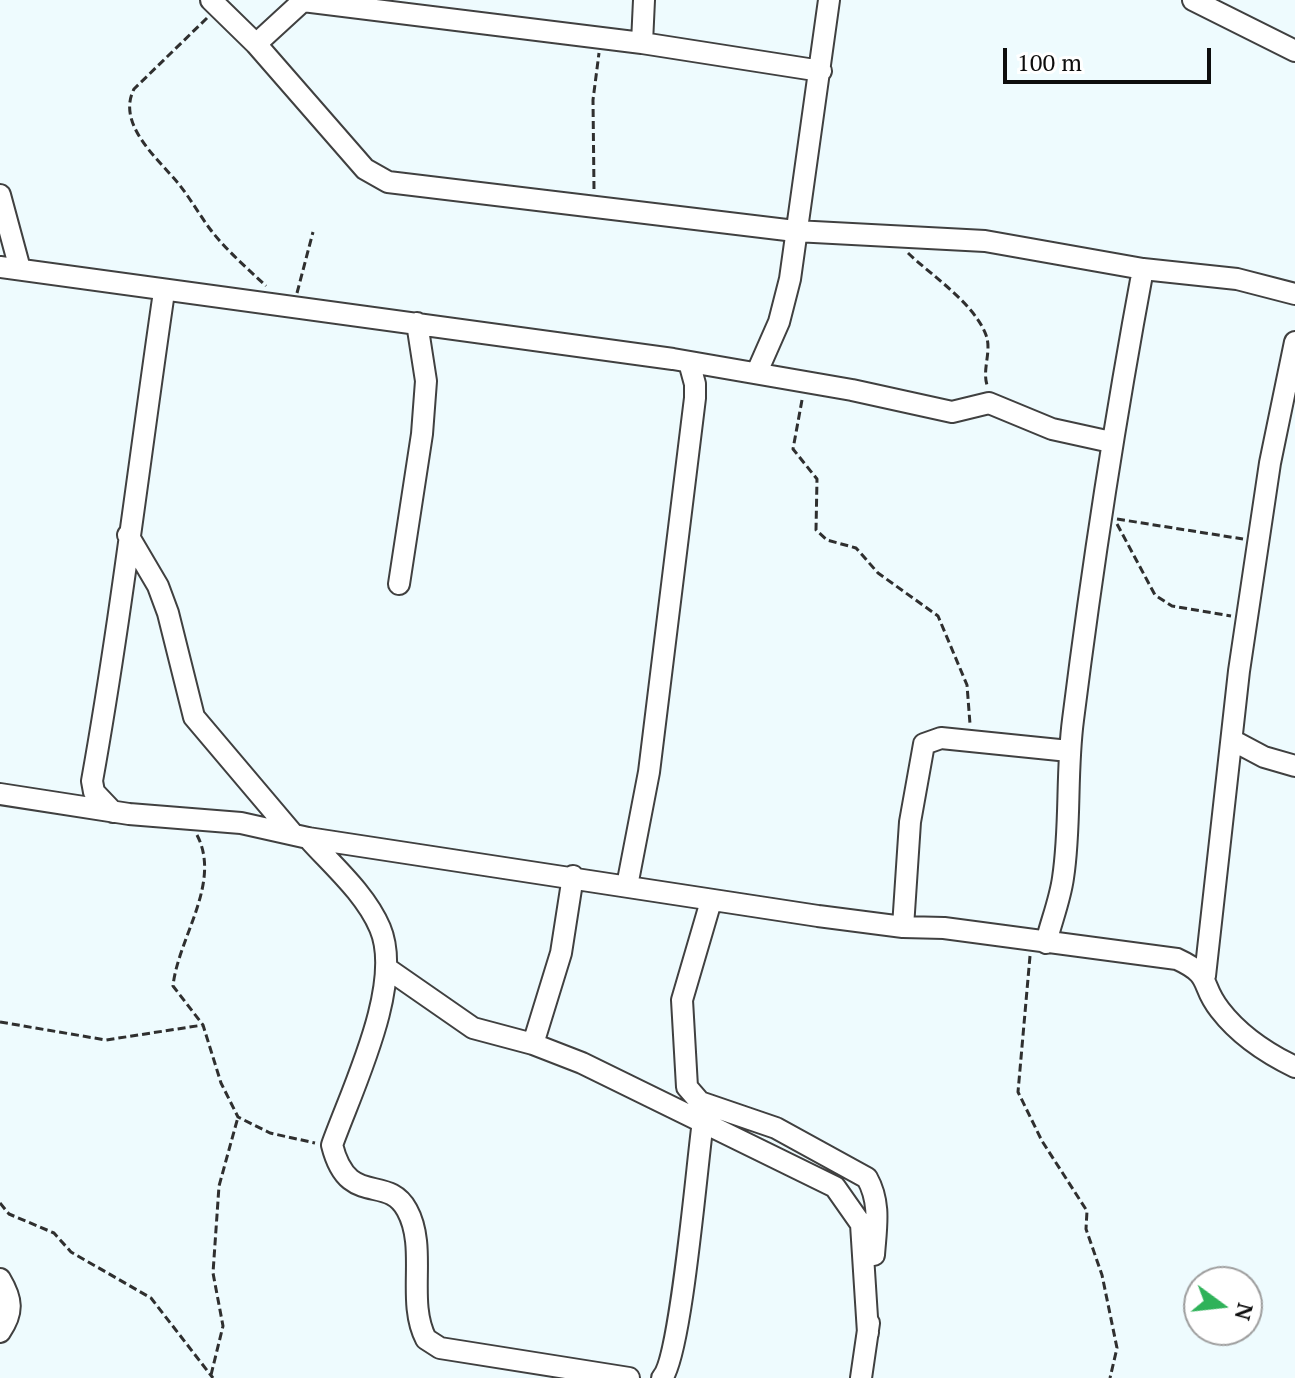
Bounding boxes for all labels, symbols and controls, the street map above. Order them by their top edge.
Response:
scale bar [1007,32,1215,82]
text: 100 m [1017,46,1082,78]
north arrow [1183,1266,1263,1346]
text: N [1229,1300,1261,1324]

